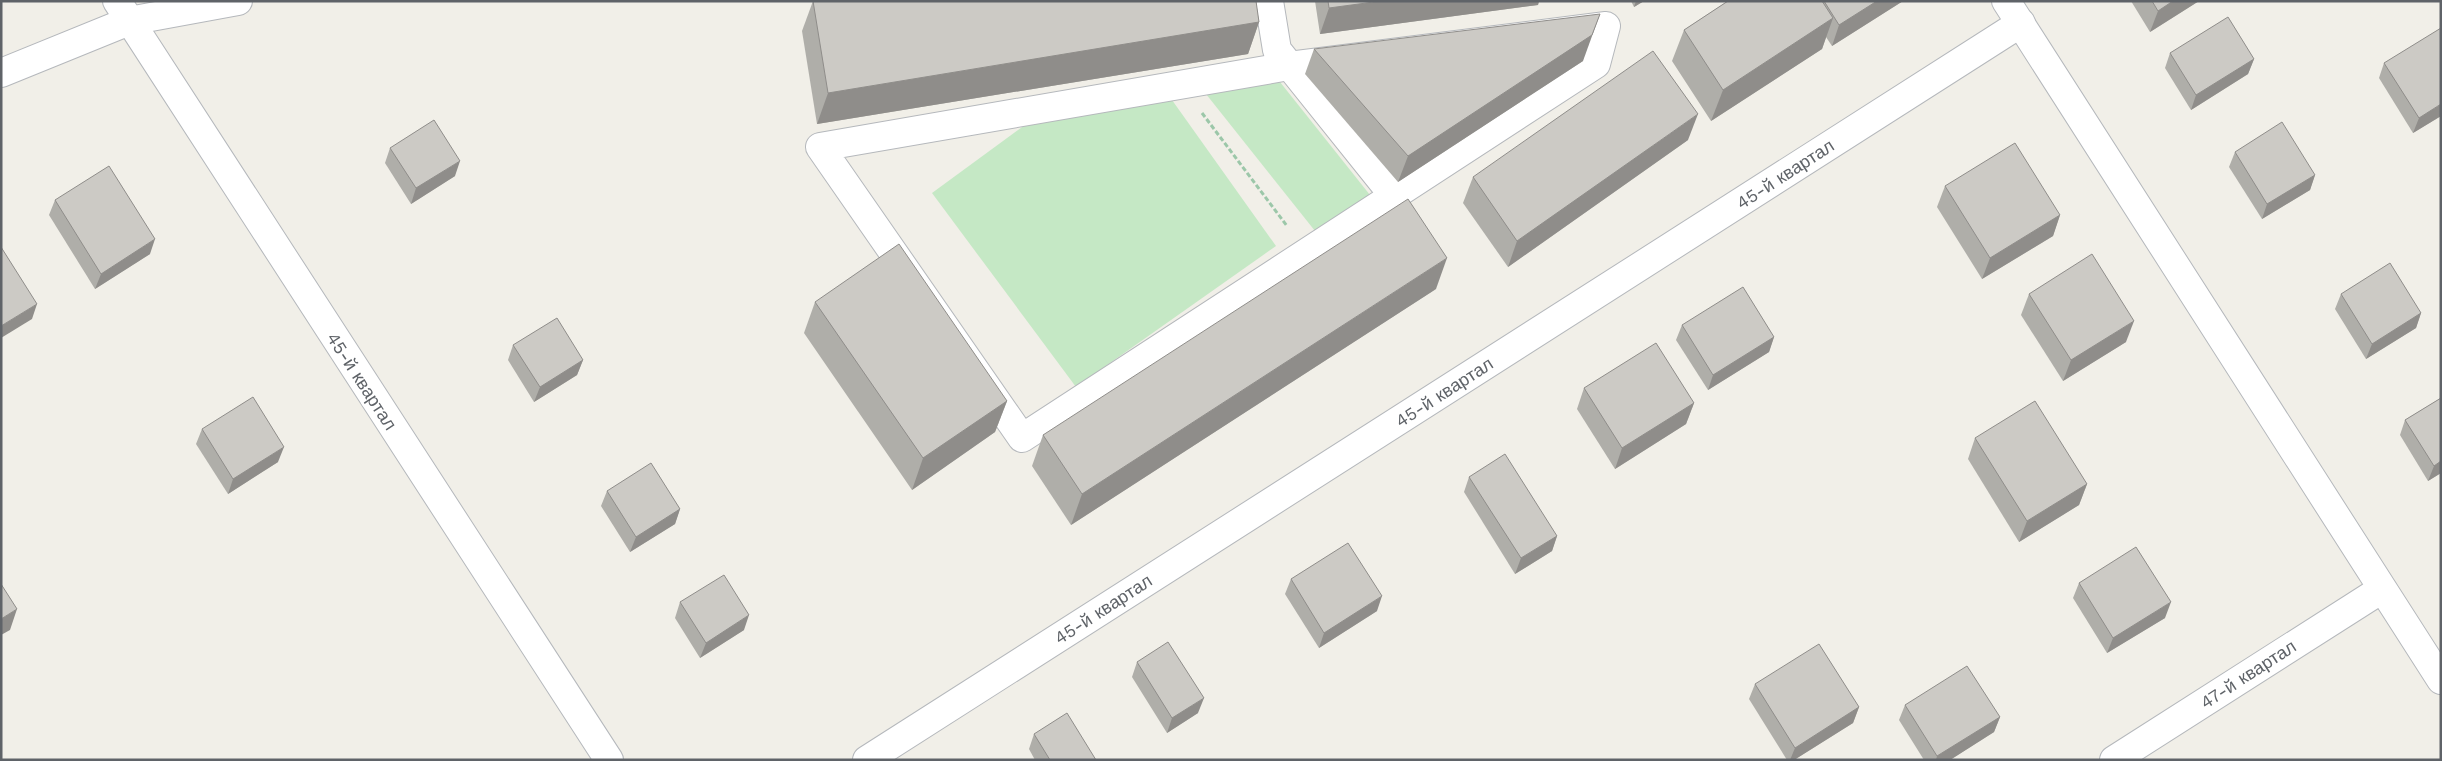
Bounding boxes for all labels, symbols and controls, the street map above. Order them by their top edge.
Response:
street label: 45-й квартал [1732,135,1838,213]
street label: 45-й квартал [323,328,401,434]
street label: 45-й квартал [1391,353,1497,431]
street label: 45-й квартал [1050,570,1156,648]
street label: 47-й квартал [2196,635,2300,713]

